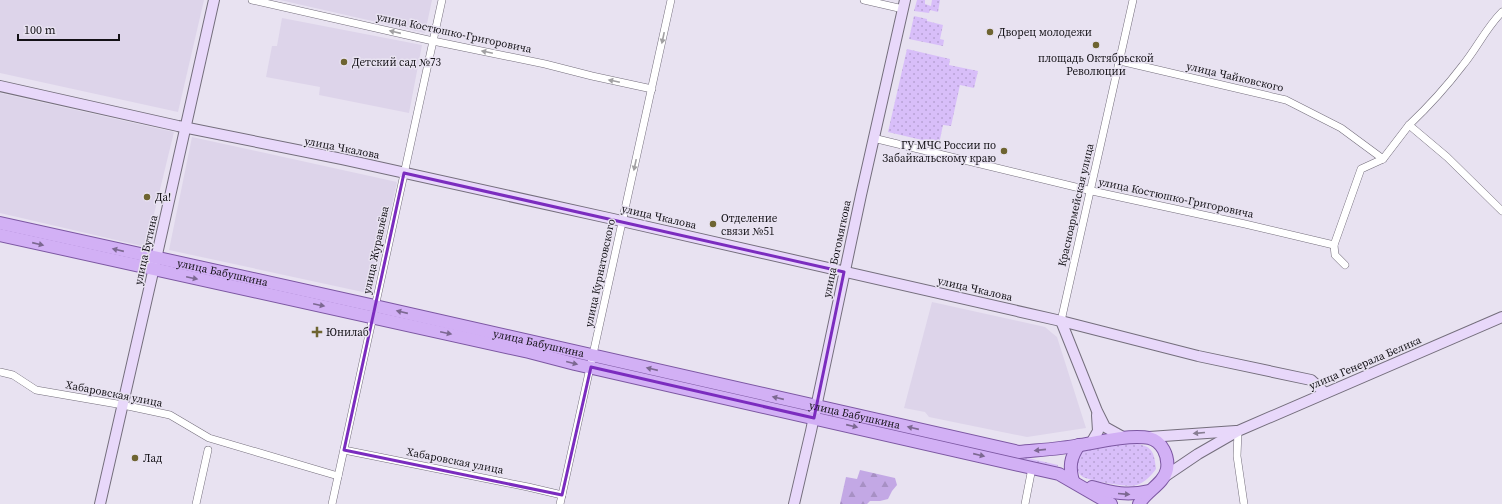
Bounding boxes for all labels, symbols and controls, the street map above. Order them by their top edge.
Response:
street label: улица Костюшко-Григоровича [375,9,533,57]
scale bar [18,16,119,42]
text: 100 m [24,22,56,38]
place label: Дворец молодежи [998,25,1092,40]
marker: Дворец молодежи [985,27,995,37]
one-way arrow [389,29,402,35]
one-way arrow [659,32,665,44]
marker: площадь Октябрьской Революции [1091,40,1101,50]
one-way arrow [481,48,493,54]
place label: площадь Октябрьской Революции [1038,51,1154,79]
place label: Детский сад №73 [352,55,441,70]
marker: Детский сад №73 [339,57,349,67]
street label: улица Чайковского [1185,59,1285,95]
one-way arrow [607,77,620,83]
street label: улица Чкалова [303,133,381,163]
place label: ГУ МЧС России по Забайкальскому краю [882,138,996,166]
street label: Красноармейская улица [1055,142,1098,268]
marker: ГУ МЧС России по Забайкальскому краю [999,146,1009,156]
one-way arrow [631,159,637,171]
street label: улица Костюшко-Григоровича [1097,174,1255,222]
place label: Да! [155,190,171,205]
marker: Да! [142,192,152,202]
street label: улица Богомягкова [819,198,855,299]
street label: улица Чкалова [620,201,698,233]
street label: улица Журавлёва [359,204,393,295]
place label: Отделение связи №51 [721,211,778,239]
street label: улица Бутина [131,213,161,286]
street label: улица Курнатовского [581,217,619,329]
marker: Отделение связи №51 [708,219,718,229]
one-way arrow [32,241,44,247]
one-way arrow [112,246,124,252]
street label: улица Бабушкина [176,255,270,290]
street label: улица Чкалова [936,273,1014,305]
one-way arrow [185,275,198,281]
one-way arrow [313,303,325,309]
one-way arrow [396,308,408,314]
place label: Юнилаб [326,325,369,340]
marker: Юнилаб [311,326,323,338]
street label: улица Бабушкина [492,326,586,361]
one-way arrow [439,331,452,337]
street label: улица Генерала Белика [1307,332,1424,393]
one-way arrow [566,360,578,366]
one-way arrow [646,365,658,371]
street label: Хабаровская улица [64,377,164,411]
one-way arrow [772,395,785,401]
street label: улица Бабушкина [808,397,902,432]
one-way arrow [846,424,858,430]
one-way arrow [906,425,919,431]
one-way arrow [1193,430,1205,437]
street label: Хабаровская улица [405,444,505,478]
one-way arrow [1034,446,1046,453]
place label: Лад [143,451,162,466]
one-way arrow [973,452,985,458]
marker: Лад [130,453,140,463]
one-way arrow [1118,490,1130,497]

